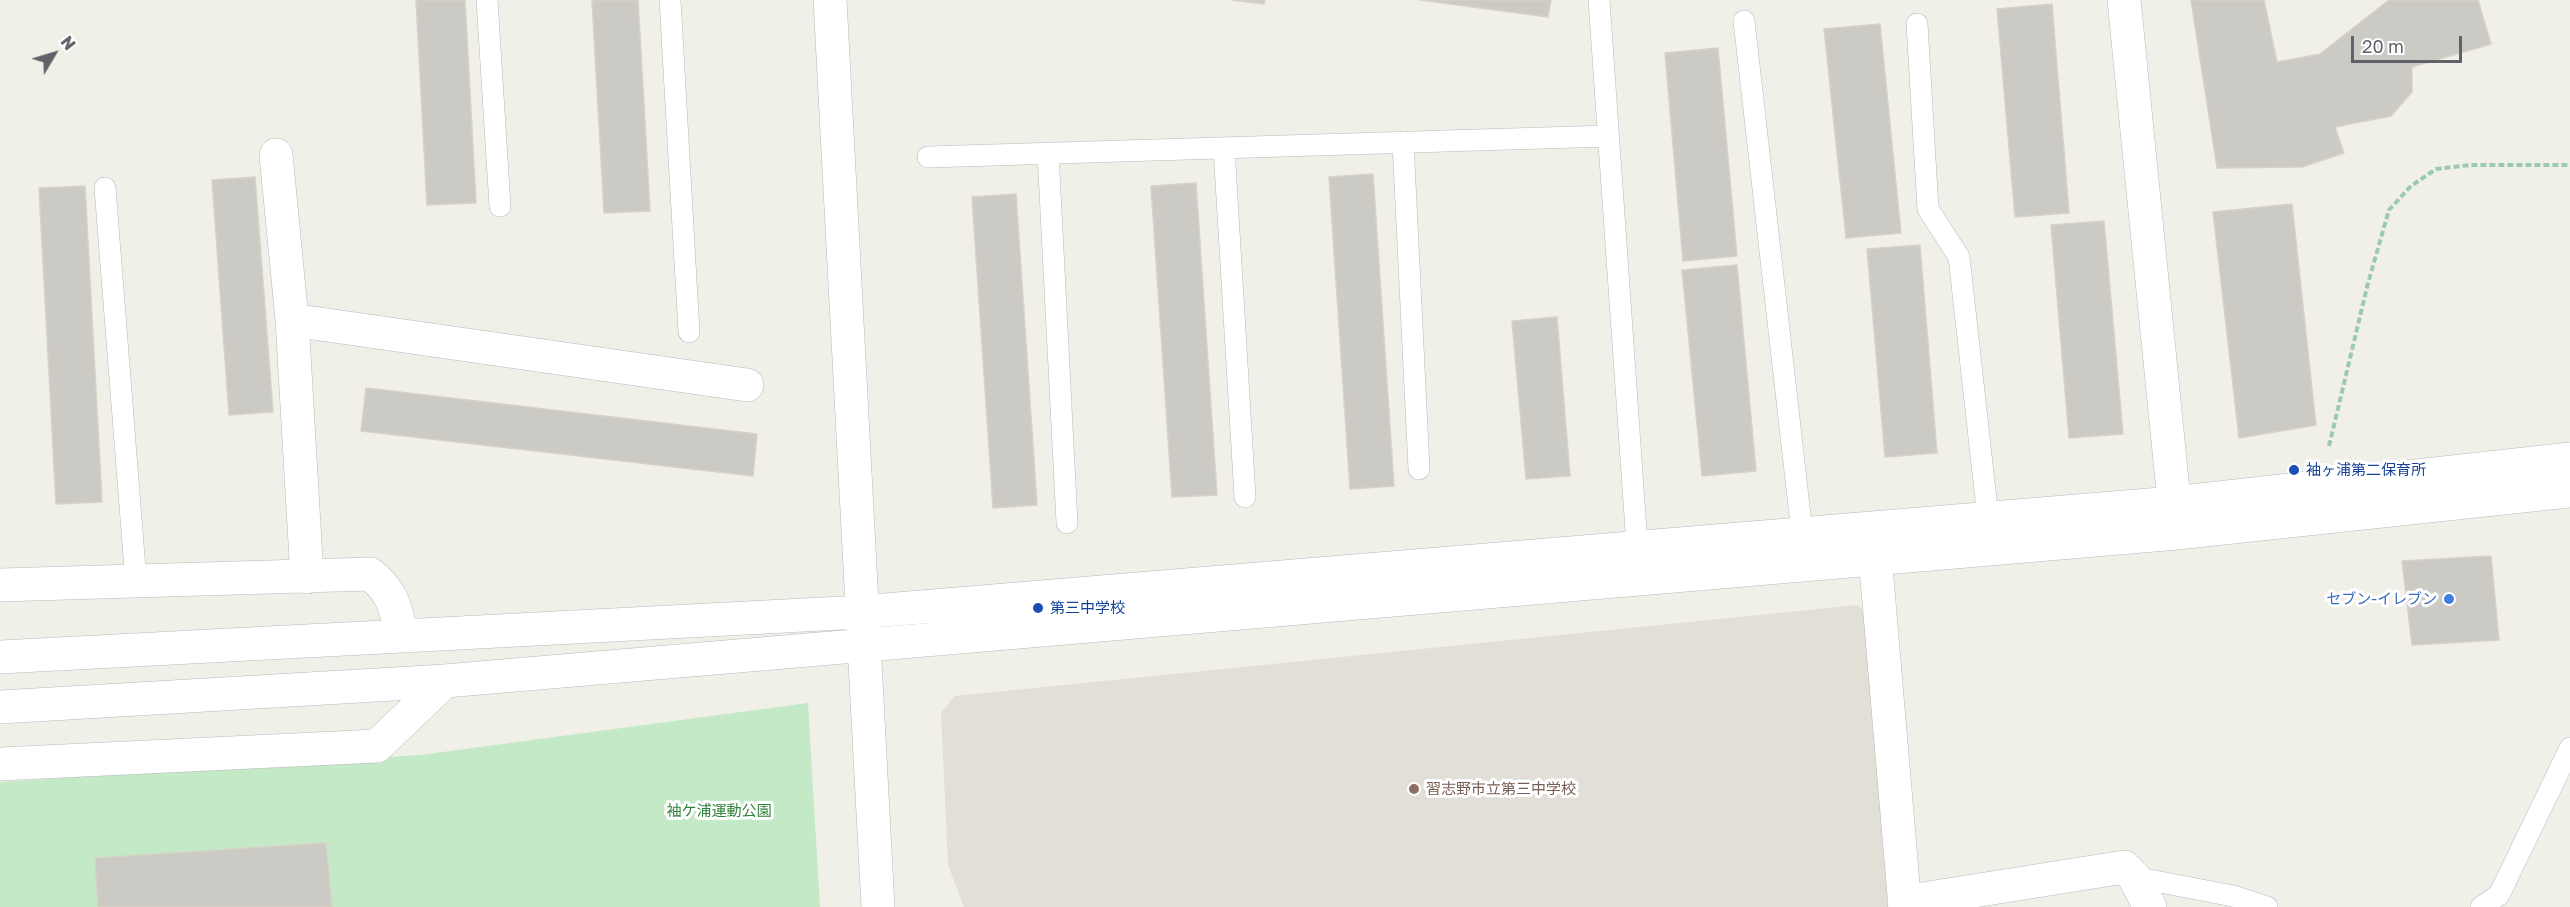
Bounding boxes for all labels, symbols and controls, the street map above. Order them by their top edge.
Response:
north arrow [24,24,84,84]
scale bar [2354,24,2465,62]
text: N [57,32,80,54]
text: 20 m [2362,35,2404,57]
place label: 袖ヶ浦第二保育所 [2306,461,2426,479]
marker: 袖ヶ浦第二保育所 [2287,463,2301,477]
place label: セブン-イレブン [2326,590,2437,608]
marker: セブン-イレブン [2442,592,2456,606]
place label: 第三中学校 [1050,599,1125,617]
marker: 第三中学校 [1031,601,1045,615]
place label: 習志野市立第三中学校 [1426,780,1576,798]
marker: 習志野市立第三中学校 [1407,782,1421,796]
park label: 袖ケ浦運動公園 [667,802,771,820]

